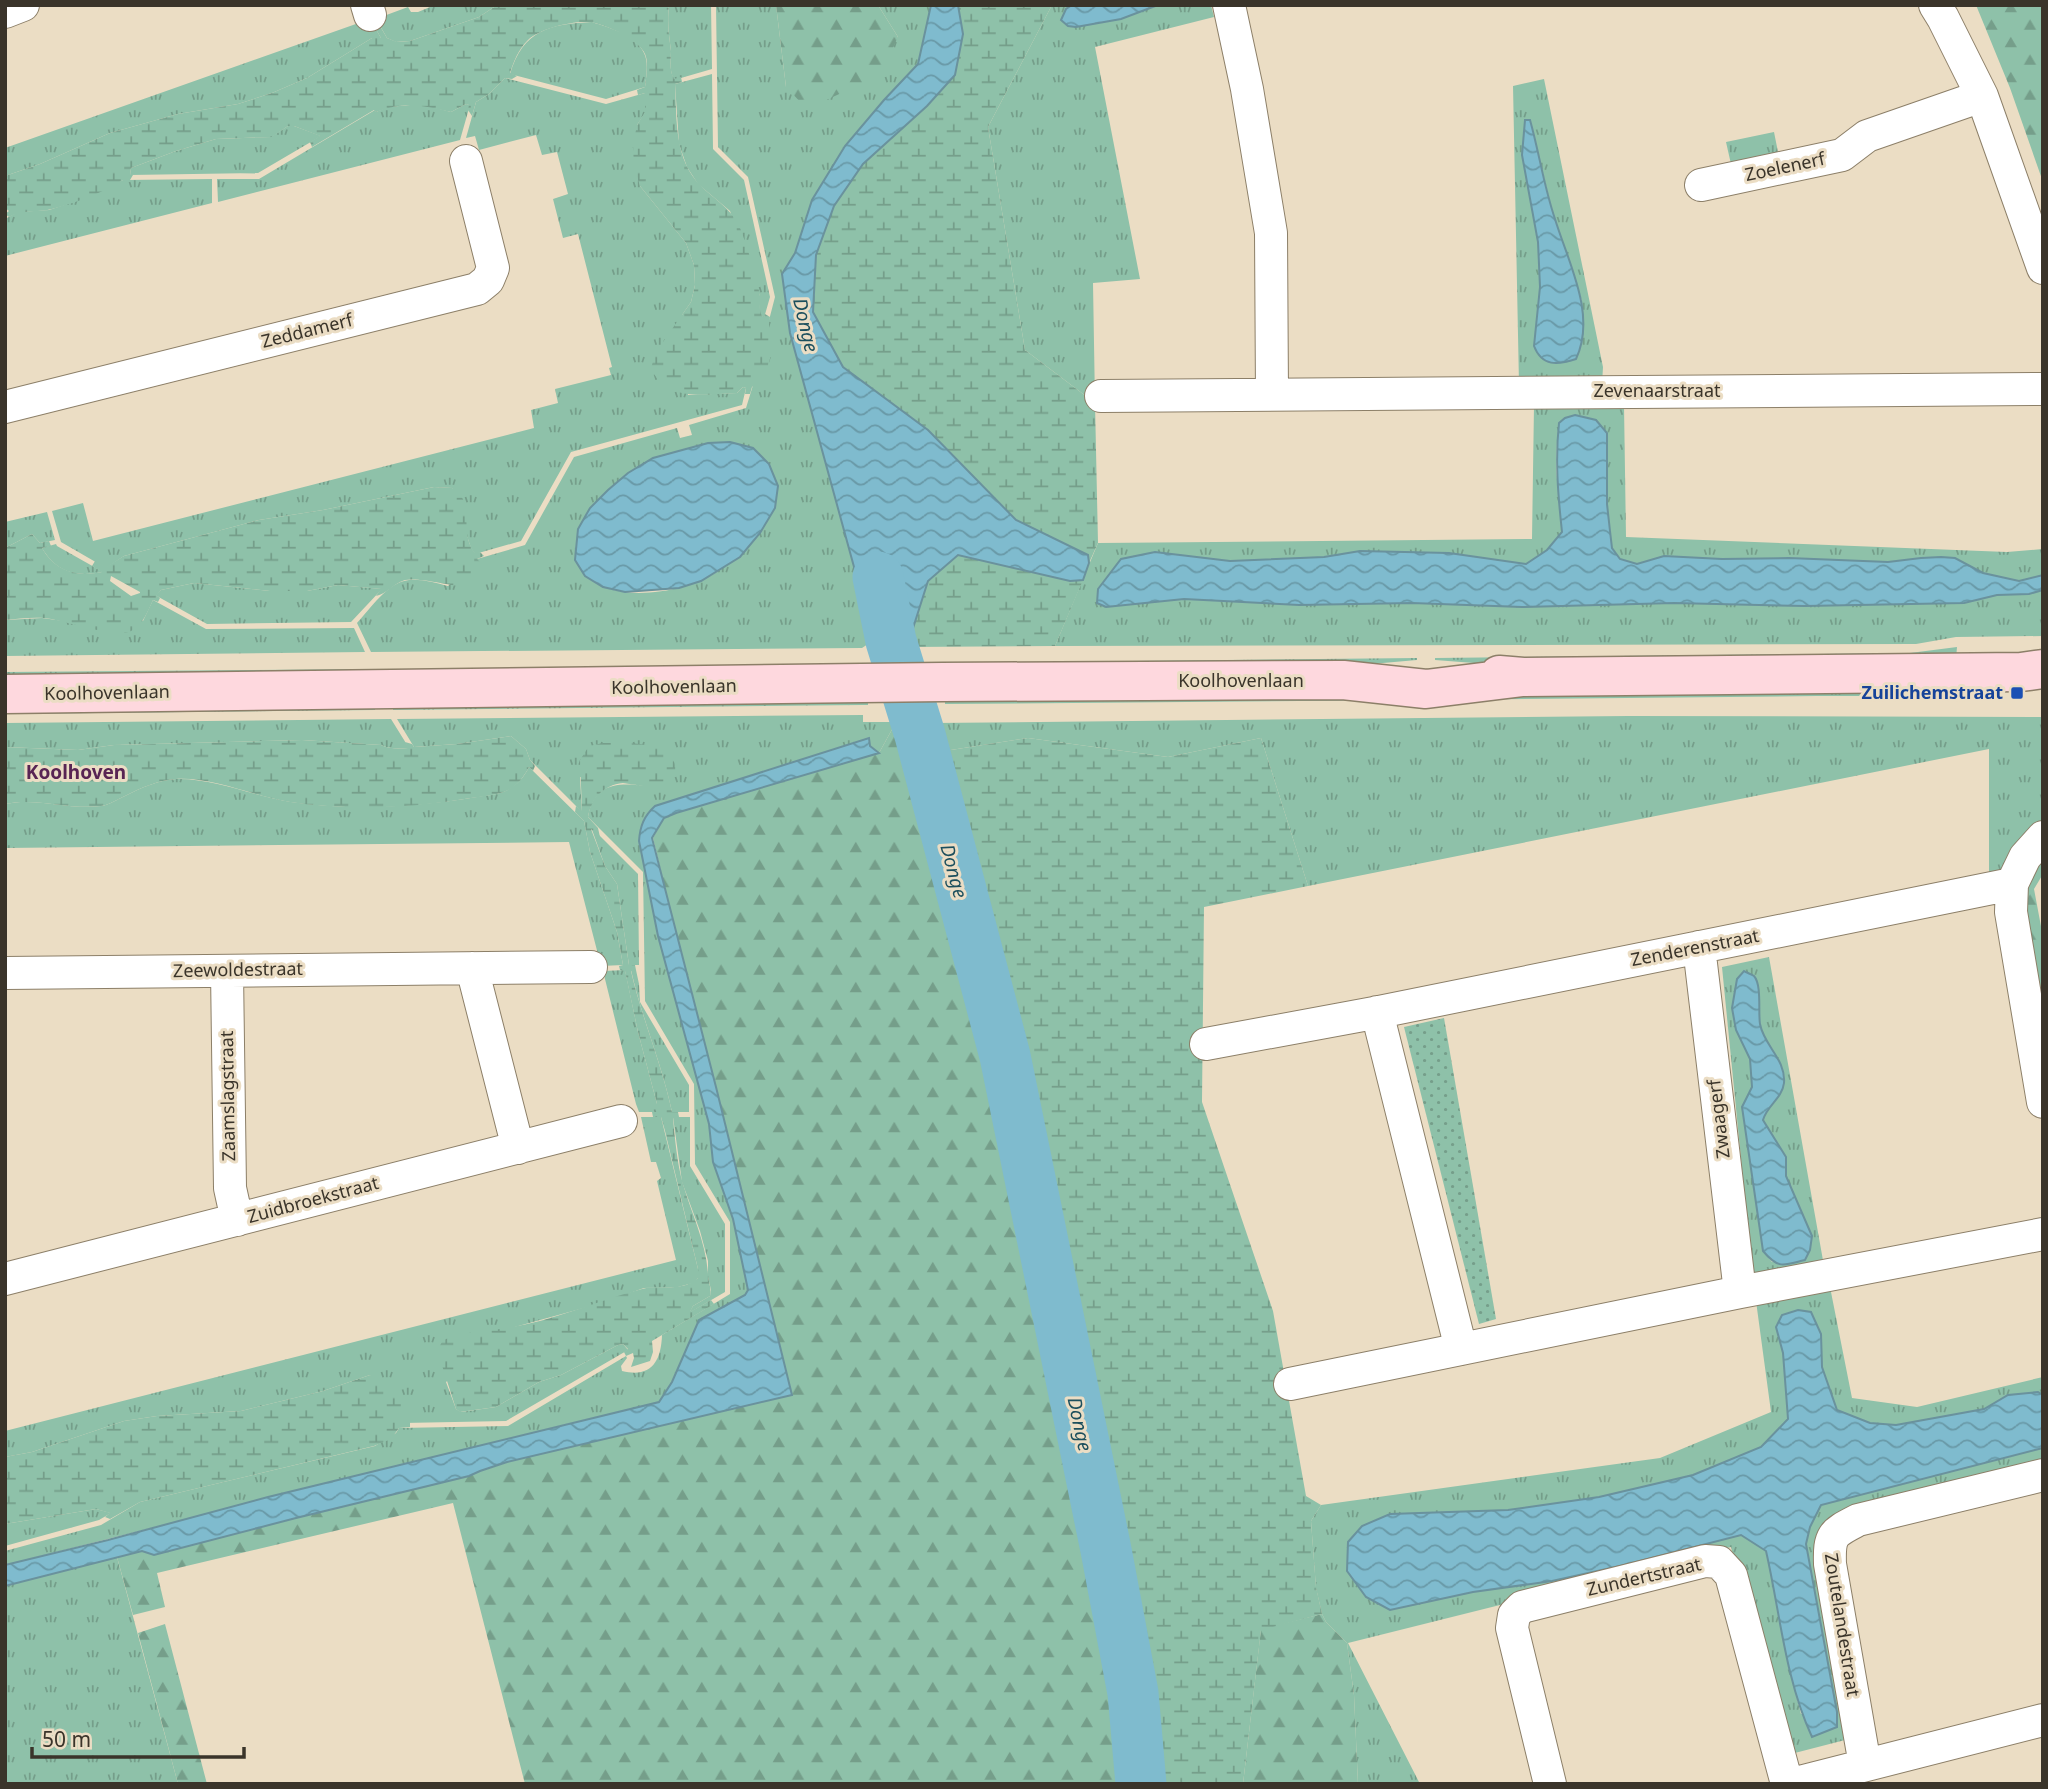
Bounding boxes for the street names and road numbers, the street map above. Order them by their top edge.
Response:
street label: Zoelenerf [1743,146,1828,186]
street label: Zeddamerf [259,307,356,353]
street label: Zevenaarstraat [1593,378,1721,402]
street label: Koolhovenlaan [1178,668,1304,692]
street label: Koolhovenlaan [611,673,737,699]
street label: Koolhovenlaan [44,679,170,705]
street label: Zenderenstraat [1629,923,1761,971]
street label: Zeewoldestraat [173,956,304,982]
street label: Zaamslagstraat [214,1030,240,1162]
street label: Zwaagerf [1701,1077,1735,1160]
street label: Zuidbroekstraat [245,1170,381,1228]
street label: Zundertstraat [1584,1551,1704,1601]
street label: Zoutelandestraat [1820,1551,1866,1699]

